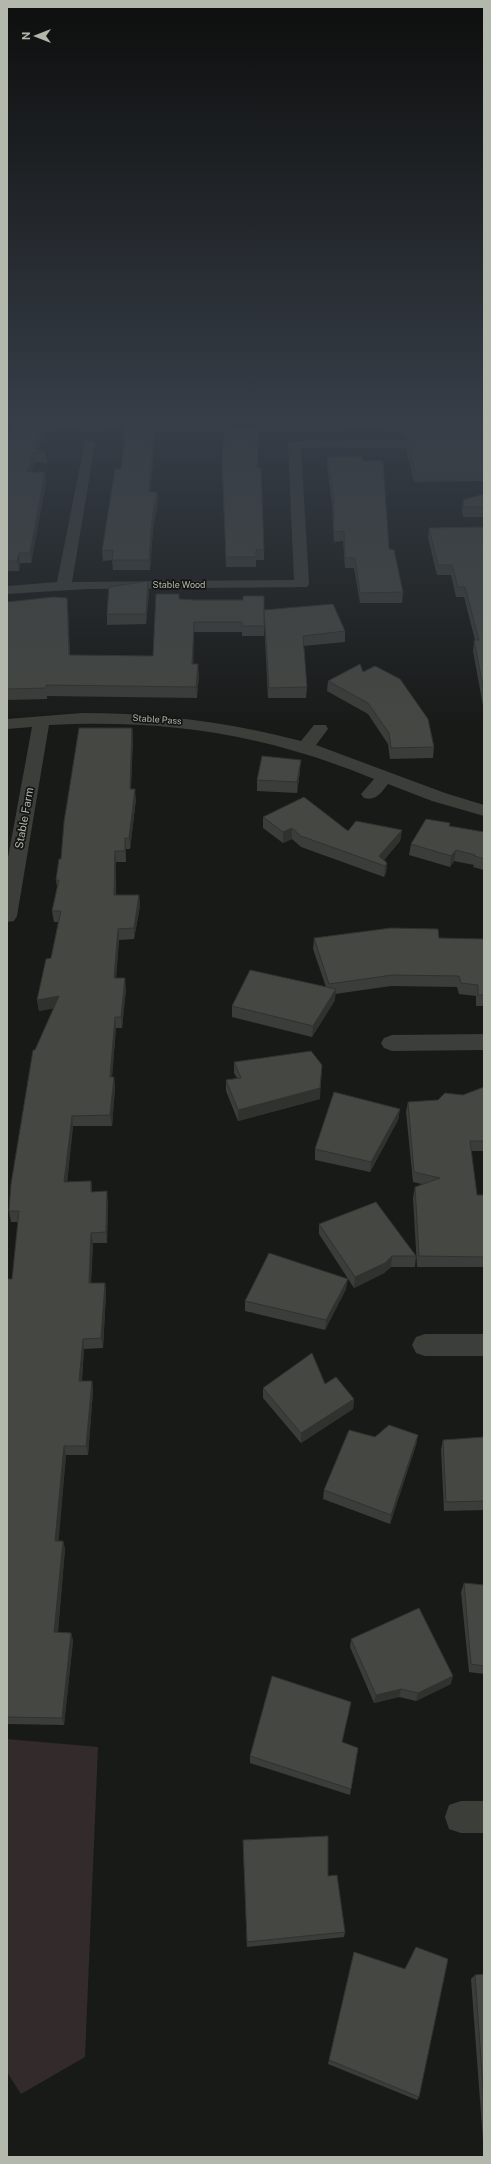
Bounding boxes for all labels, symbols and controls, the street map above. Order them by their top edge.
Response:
north arrow [16,16,56,56]
text: N [20,32,32,40]
street label: Stable Wood [153,579,205,590]
street label: Stable Pass [132,712,182,726]
street label: Stable Farm [13,786,35,850]

